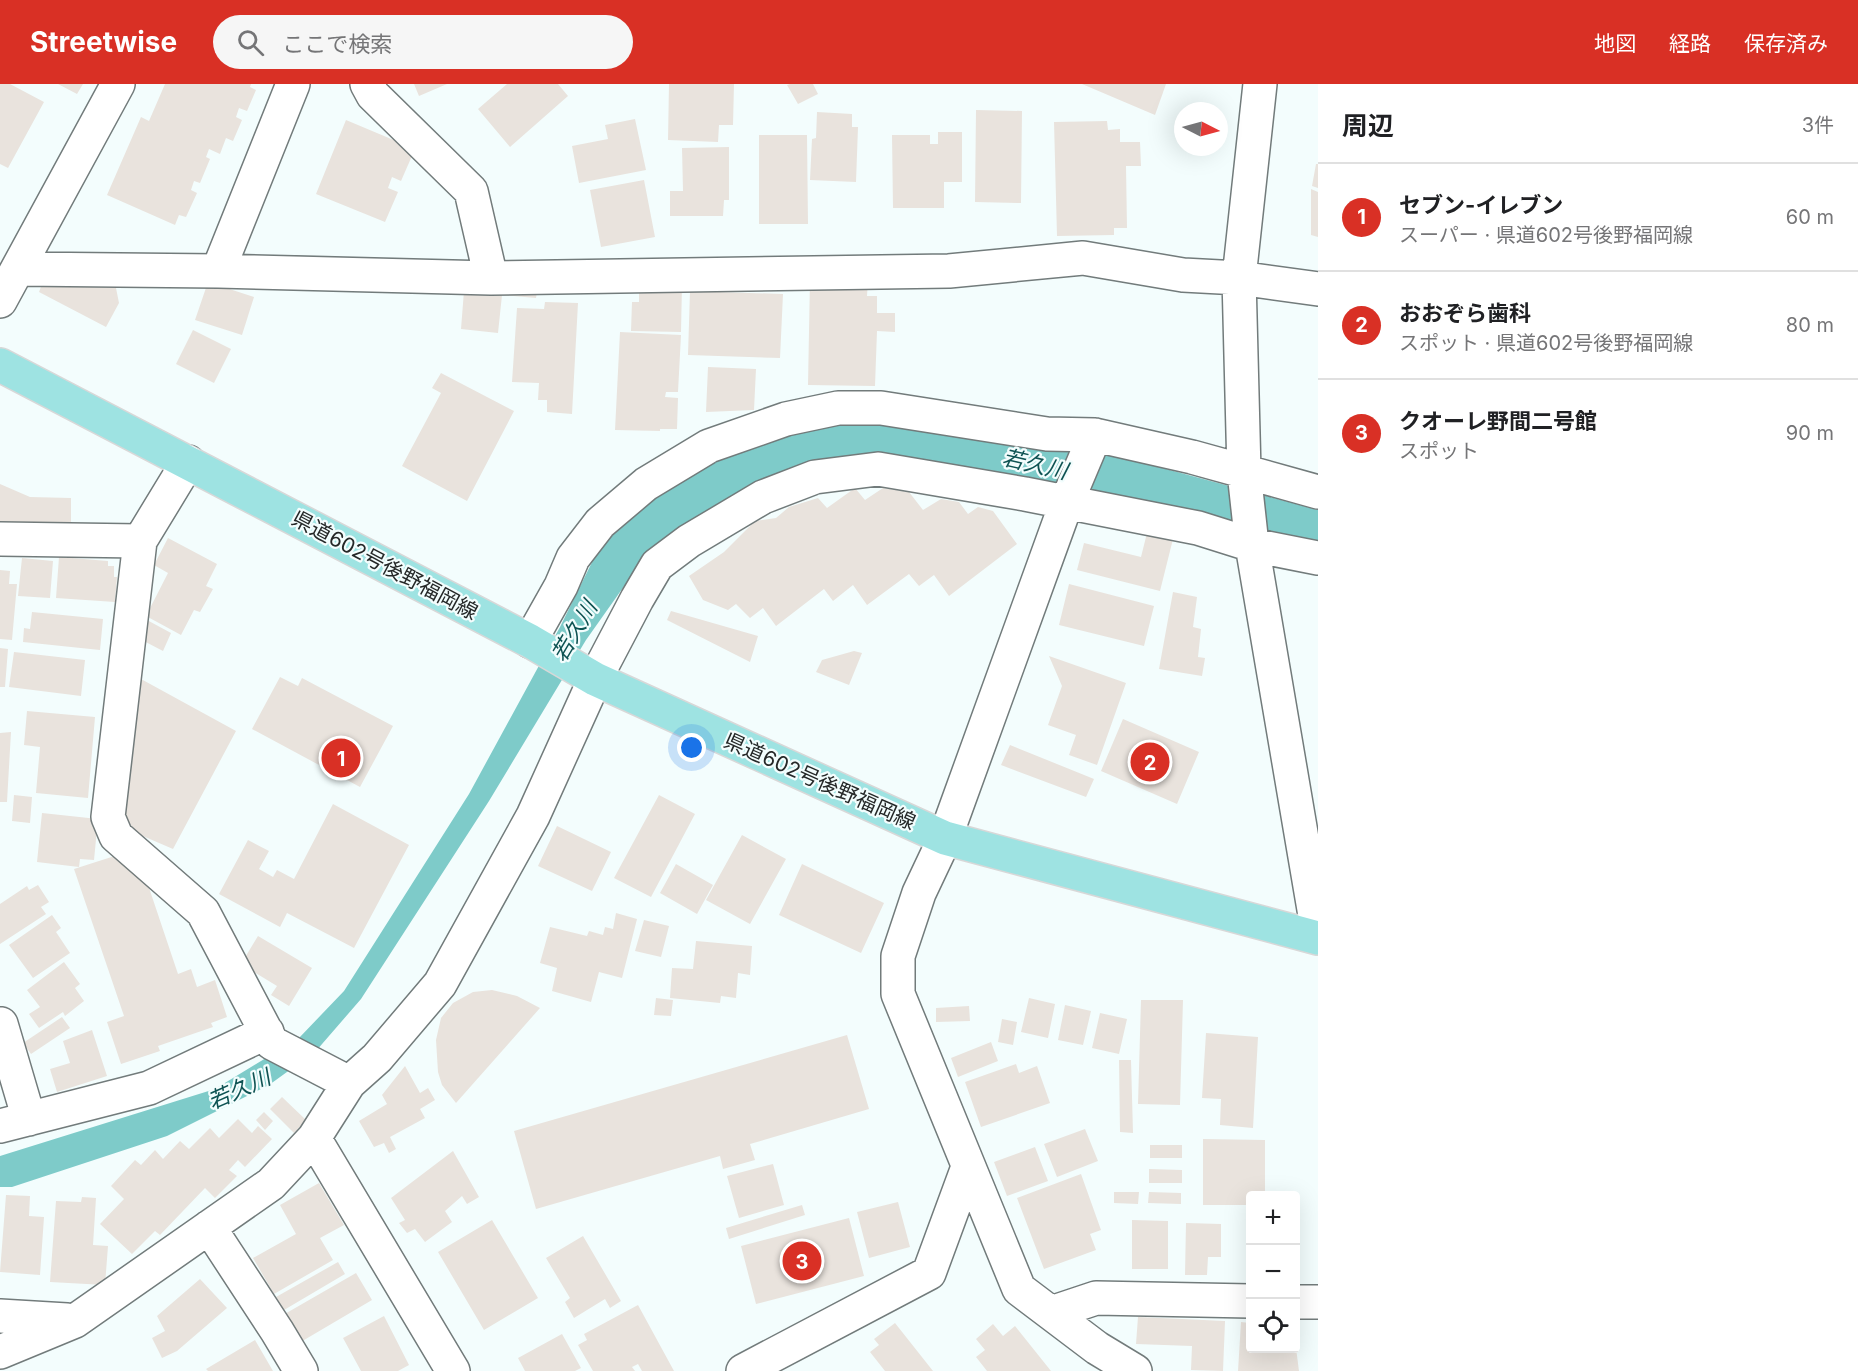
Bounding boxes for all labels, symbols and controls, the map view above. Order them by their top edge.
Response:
search box [213,15,633,69]
text: Streetwise [30,25,177,59]
icon: search [234,26,267,59]
text: ここで検索 [282,31,392,57]
text: 地図 [1594,31,1636,56]
text: 経路 [1669,31,1711,56]
text: 保存済み [1744,31,1828,56]
north arrow [1174,102,1228,156]
text: 周辺 [1342,110,1394,141]
text: 3件 [1802,113,1834,137]
text: セブン-イレブン [1399,192,1563,218]
text: 1 [1357,205,1366,229]
text: 60 m [1786,205,1834,229]
text: スーパー · 県道602号後野福岡線 [1399,223,1693,247]
text: おおぞら歯科 [1399,300,1531,326]
text: 2 [1355,313,1368,337]
text: 80 m [1786,313,1834,337]
text: スポット · 県道602号後野福岡線 [1399,331,1693,355]
text: クオーレ野間二号館 [1399,408,1597,434]
text: 3 [1355,421,1368,445]
text: 90 m [1786,421,1834,445]
text: スポット [1399,439,1479,463]
water label: 若久川 [1000,444,1072,485]
street label: 県道602号後野福岡線 [288,505,482,625]
water label: 若久川 [546,594,603,666]
street label: 県道602号後野福岡線 [720,727,920,835]
your location [677,733,706,762]
pin: 1 [322,736,360,780]
pin: 2 [1130,740,1170,784]
water label: 若久川 [204,1063,276,1114]
map controls [1246,1191,1300,1353]
button: + [1246,1191,1300,1245]
pin: 3 [782,1238,822,1284]
button: − [1246,1245,1300,1299]
button: locate [1246,1299,1300,1353]

